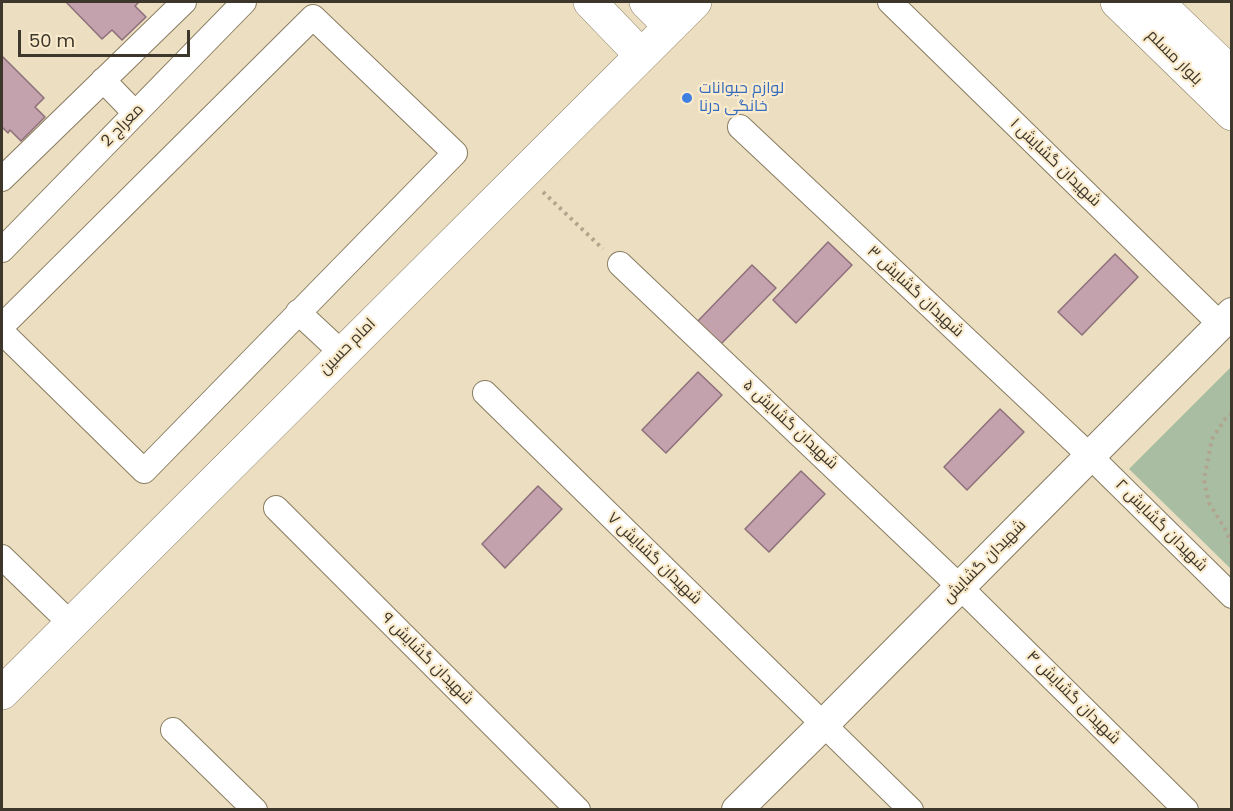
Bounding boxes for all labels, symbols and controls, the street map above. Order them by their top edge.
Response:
scale bar [21,18,194,56]
street label: بلوار مسلم [1142,26,1206,90]
text: 50 m [29,28,75,53]
place label: لوازم حیوانات خانگی درنا [699,79,784,117]
marker: لوازم حیوانات خانگی درنا [680,91,694,105]
street label: معراج 2 [98,101,148,151]
street label: شهیدان گشایش ۱ [1006,115,1104,211]
street label: شهیدان گشایش ۳ [863,242,967,342]
street label: امام حسین [316,315,380,379]
street label: شهیدان گشایش ۵ [739,376,841,474]
street label: شهیدان گشایش ۲ [1111,476,1211,576]
street label: شهیدان گشایش ۷ [603,509,705,609]
street label: شهیدان گشایش [939,516,1031,608]
street label: شهیدان گشایش ۹ [377,609,477,709]
street label: شهیدان گشایش ۴ [1022,647,1124,749]

